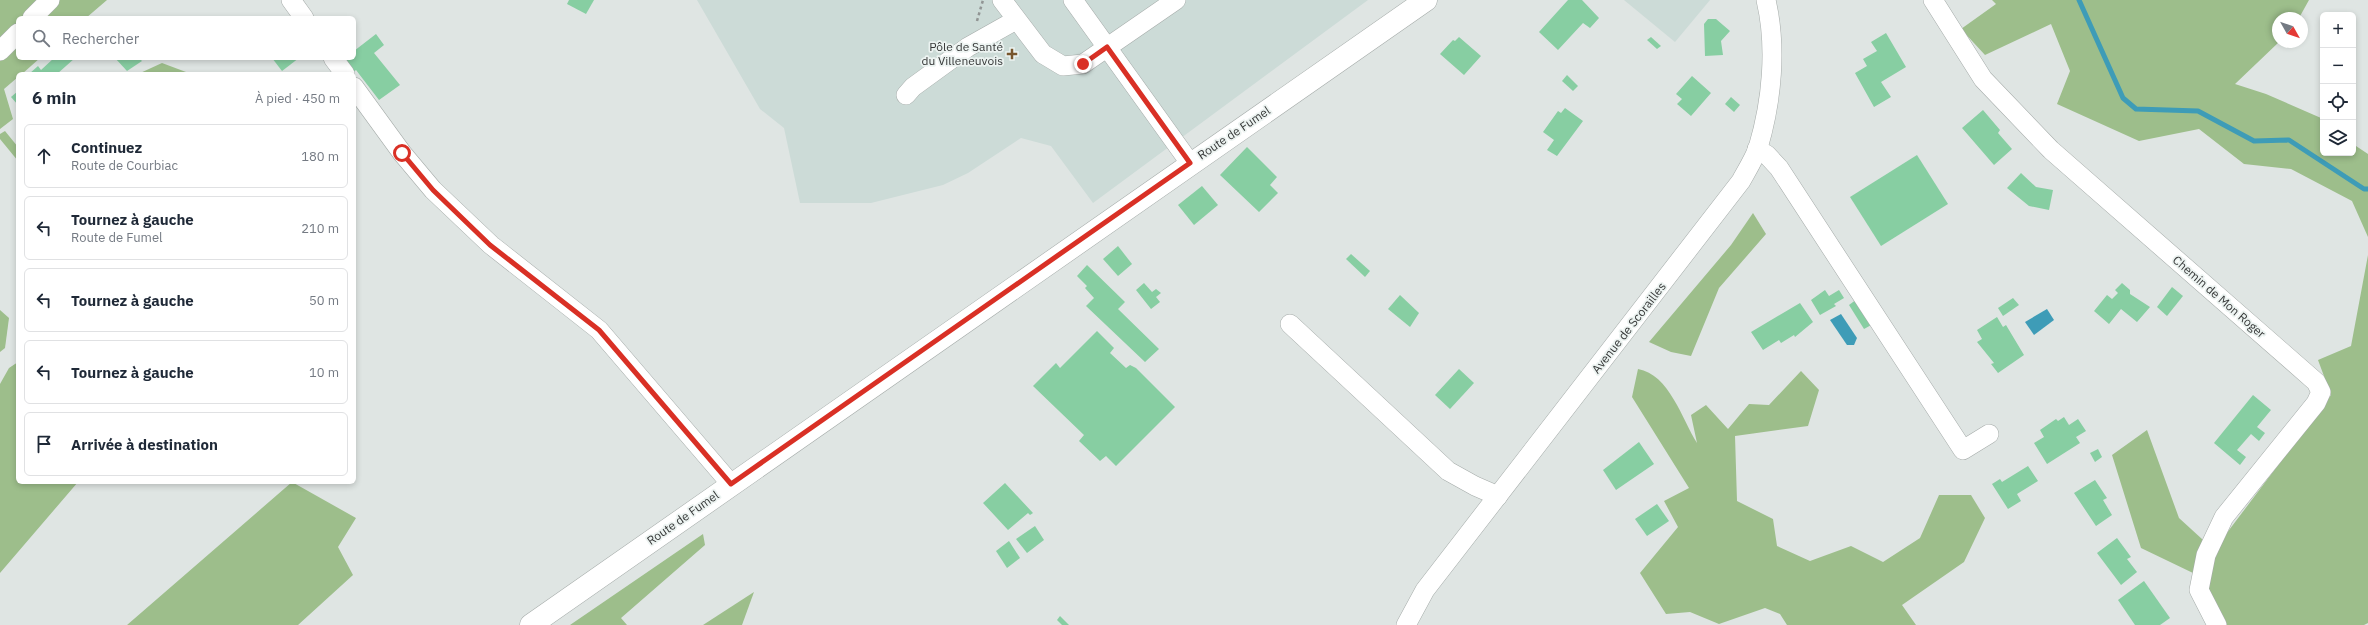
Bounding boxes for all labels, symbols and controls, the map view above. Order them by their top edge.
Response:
north arrow [2272,12,2308,48]
map controls [2320,12,2356,156]
button: + [2320,12,2356,48]
search box [16,16,356,60]
icon: search [30,27,52,49]
text: Rechercher [62,29,139,48]
place label: Pôle de Santé du Villeneuvois [921,39,1003,68]
marker: Pôle de Santé du Villeneuvois [1006,48,1018,60]
button: − [2320,48,2356,84]
route end [1074,55,1092,73]
button: locate [2320,84,2356,120]
text: 6 min [32,87,76,109]
text: À pied · 450 m [255,90,340,107]
street label: Route de Fumel [1194,103,1273,162]
button: layers [2320,120,2356,156]
text: Continuez [71,138,142,157]
route start [393,144,411,162]
icon: ahead [33,145,55,167]
text: 180 m [301,148,339,165]
text: Route de Courbiac [71,157,178,174]
text: Tournez à gauche [71,210,194,229]
icon: left [33,217,55,239]
text: 210 m [301,220,339,237]
text: Route de Fumel [71,229,163,246]
street label: Chemin de Mon Roger [2170,252,2269,341]
street label: Avenue de Scorailles [1588,279,1669,376]
icon: left [33,289,55,311]
text: Tournez à gauche [71,291,194,310]
text: 50 m [309,292,339,309]
icon: left [33,361,55,383]
text: Tournez à gauche [71,363,194,382]
text: 10 m [309,364,339,381]
icon: arrive [33,433,55,455]
text: Arrivée à destination [71,435,218,454]
street label: Route de Fumel [644,487,722,548]

